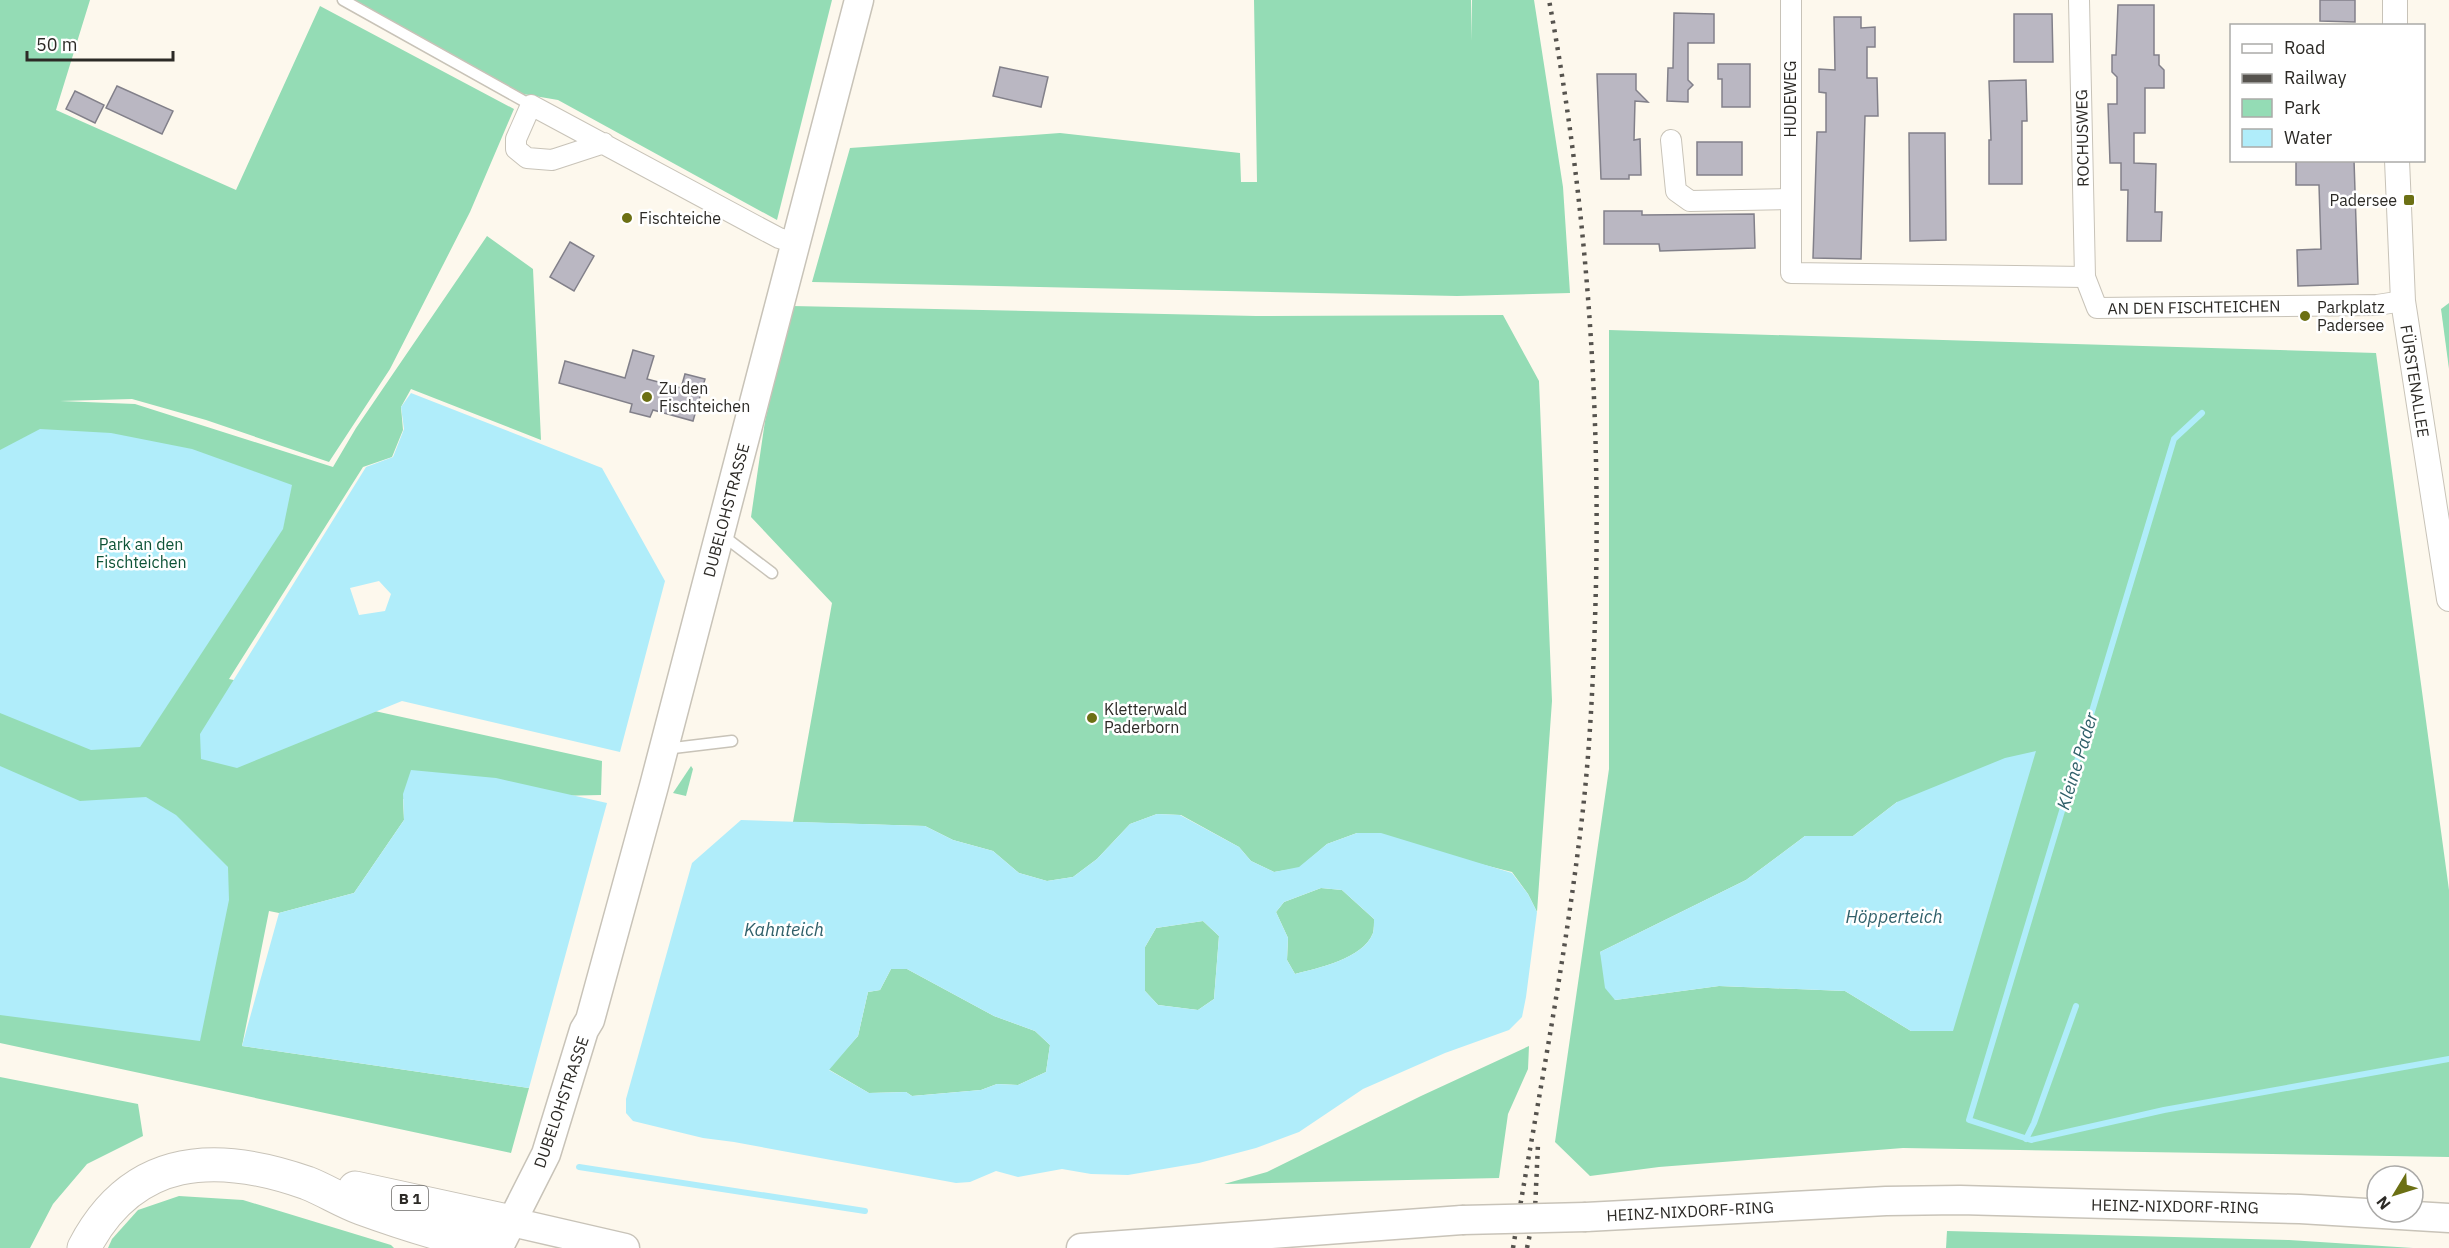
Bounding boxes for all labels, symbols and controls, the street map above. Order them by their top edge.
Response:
scale bar [27,24,172,62]
legend [2230,24,2425,162]
text: 50 m [36,33,78,56]
text: Road [2284,36,2325,59]
street label: HUDEWEG [1780,61,1800,137]
text: Railway [2284,66,2346,89]
street label: ROCHUSWEG [2071,89,2093,187]
text: Park [2284,96,2321,119]
text: Water [2284,126,2333,149]
place label: Padersee [2330,190,2397,210]
marker: Padersee [2402,193,2416,207]
place label: Fischteiche [639,208,721,228]
marker: Fischteiche [620,211,634,225]
street label: AN DEN FISCHTEICHEN [2107,295,2281,319]
place label: Parkplatz Padersee [2317,297,2385,335]
marker: Parkplatz Padersee [2298,309,2312,323]
street label: FÜRSTENALLEE [2396,323,2434,439]
place label: Zu den Fischteichen [659,378,750,416]
marker: Zu den Fischteichen [640,390,654,404]
street label: DUBELOHSTRASSE [698,441,754,579]
park label: Park an den Fischteichen [95,534,187,572]
place label: Kletterwald Paderborn [1104,699,1187,737]
water label: Kleine Pader [2051,709,2103,812]
marker: Kletterwald Paderborn [1085,711,1099,725]
water label: Höpperteich [1845,905,1943,928]
water label: Kahnteich [744,918,824,941]
street label: DUBELOHSTRASSE [529,1033,593,1171]
north arrow [2365,1164,2425,1224]
road number: B 1 [392,1186,428,1210]
text: N [2372,1193,2395,1214]
street label: HEINZ-NIXDORF-RING [2091,1195,2259,1217]
street label: HEINZ-NIXDORF-RING [1606,1197,1774,1225]

